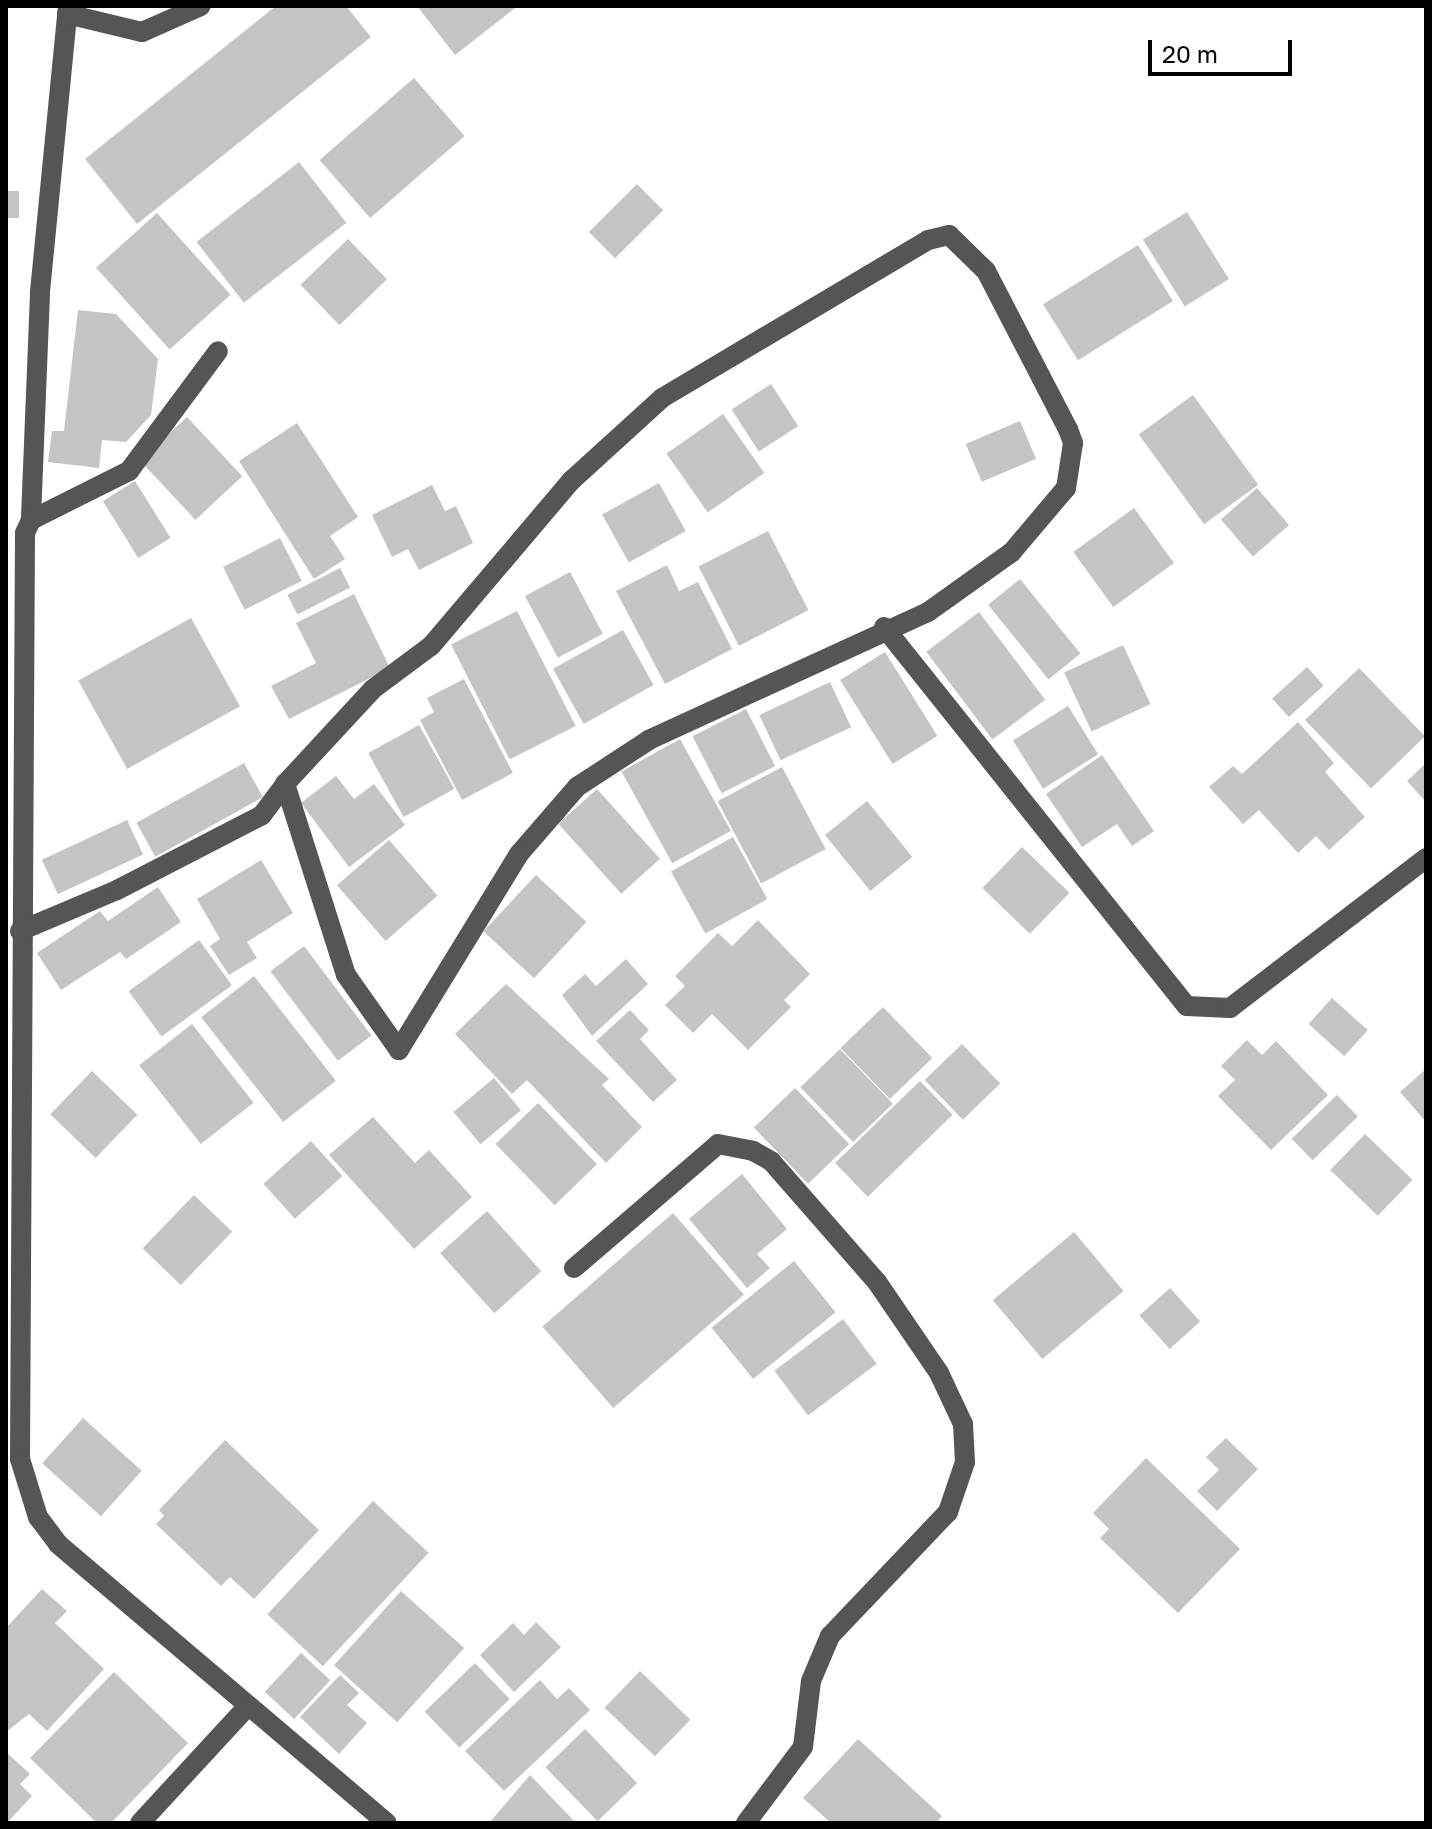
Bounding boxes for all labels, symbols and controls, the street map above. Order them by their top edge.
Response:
scale bar [1152,24,1296,74]
text: 20 m [1162,39,1218,68]

